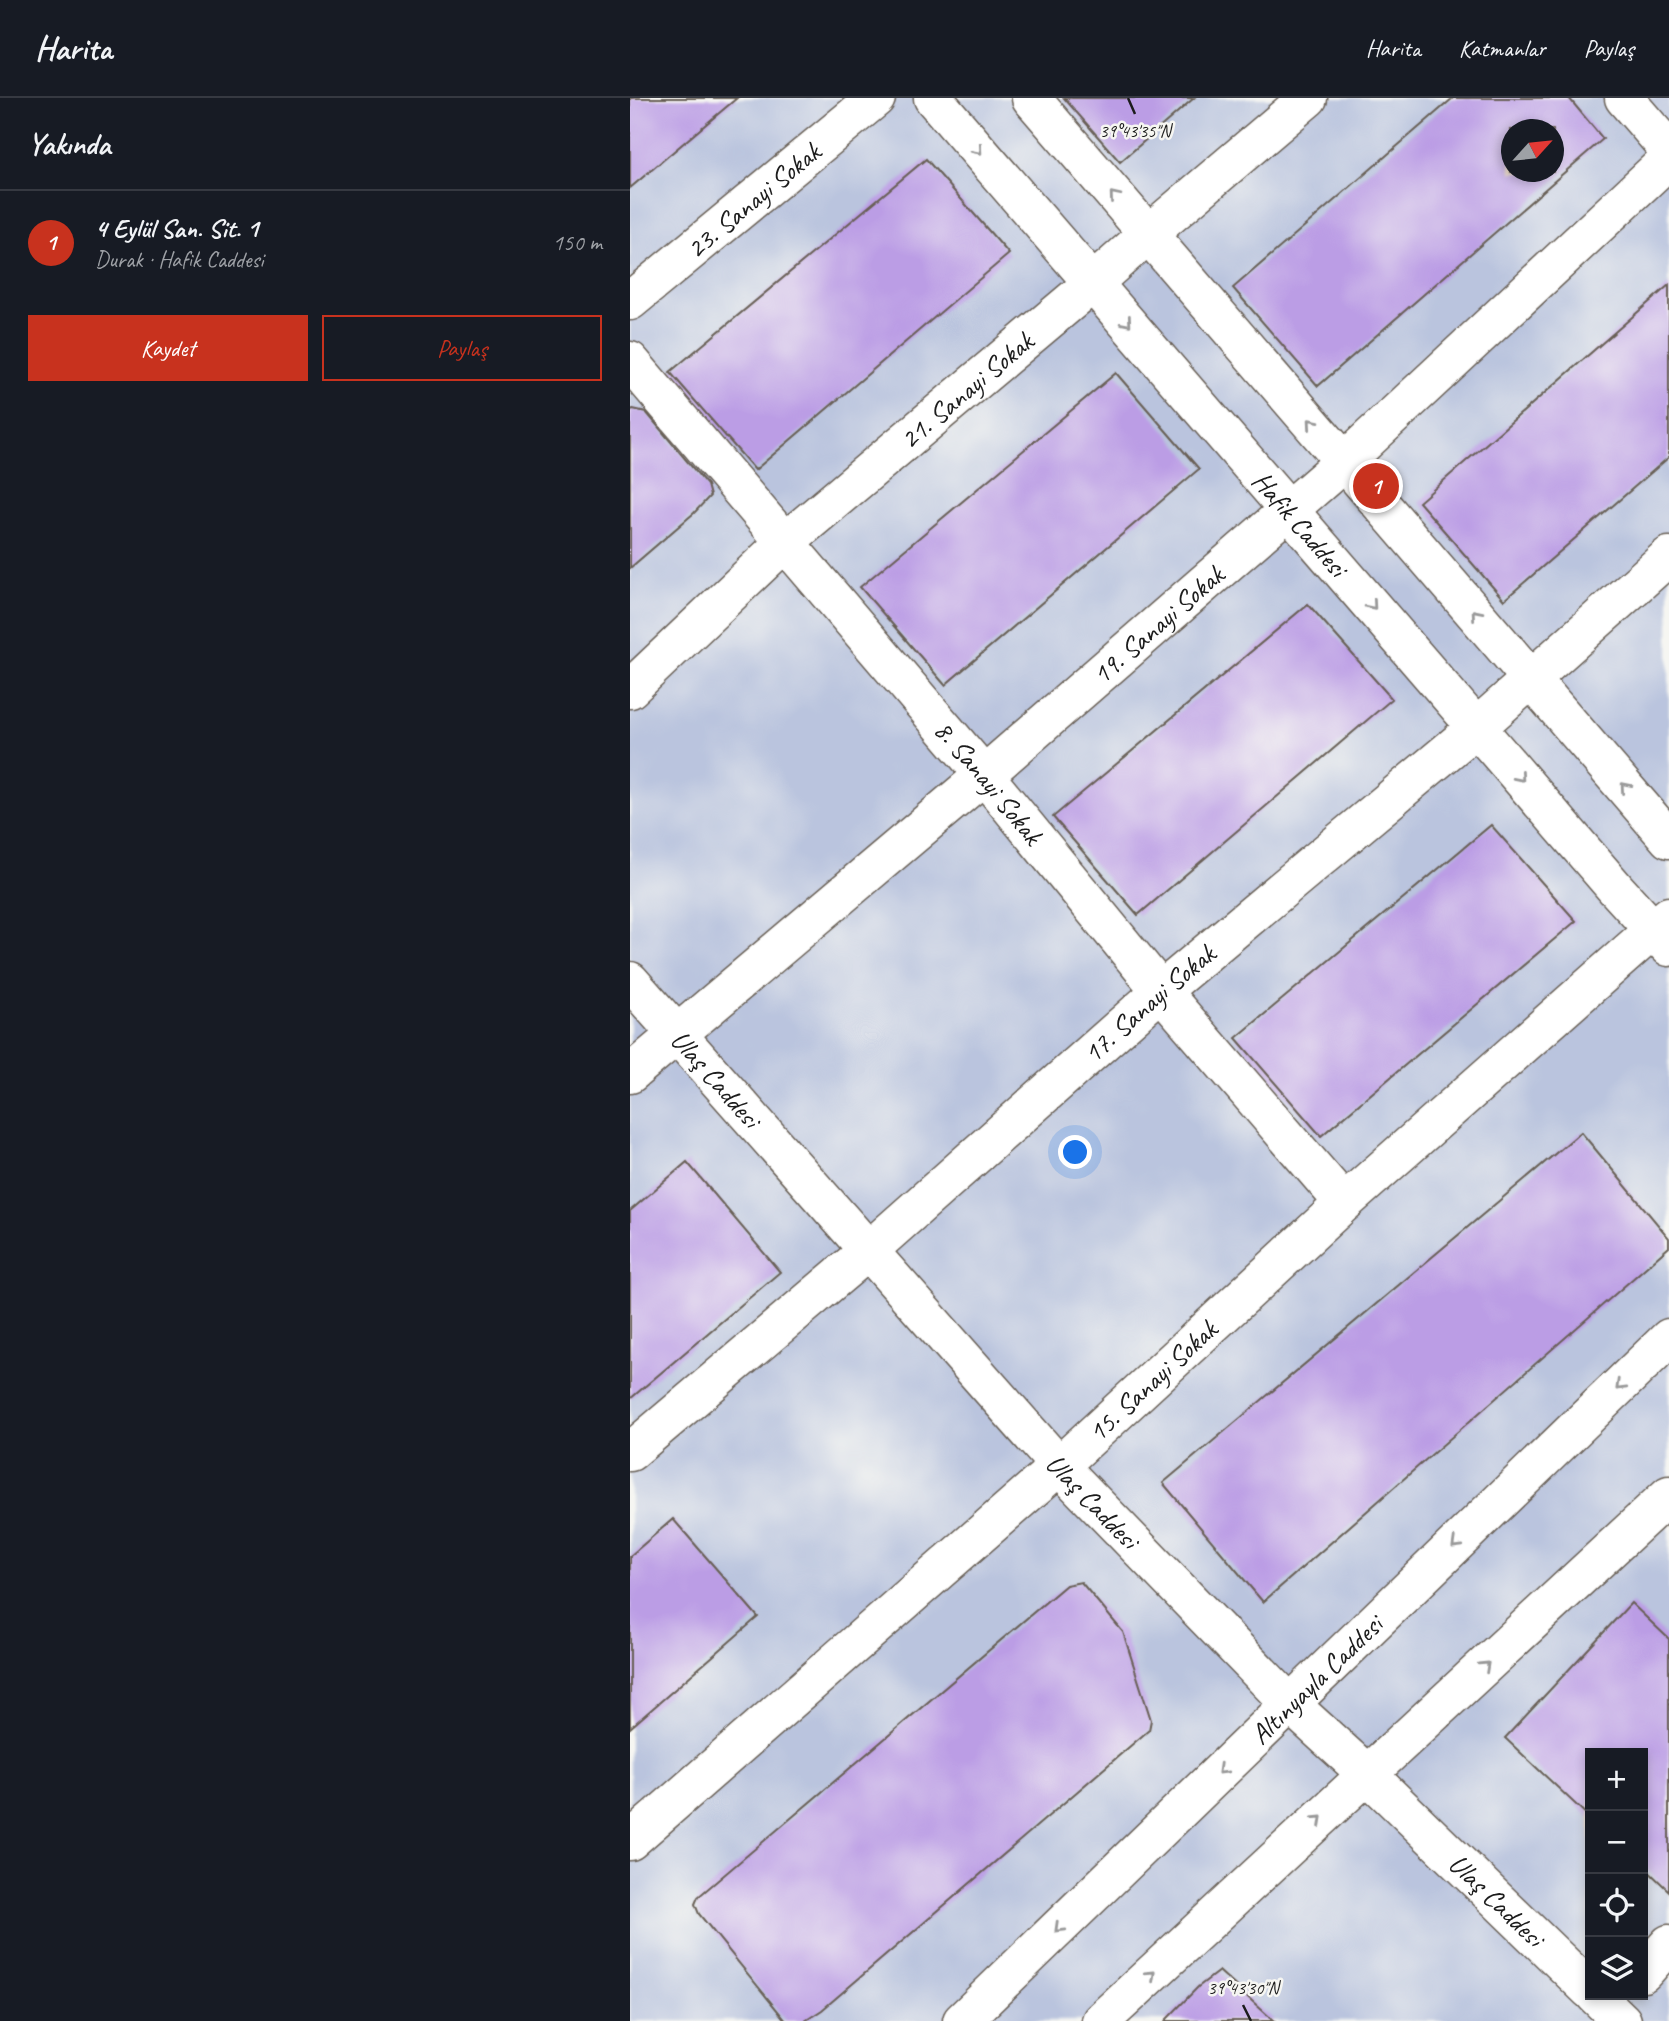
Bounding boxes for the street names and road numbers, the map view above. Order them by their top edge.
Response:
street label: 23. Sanayi Sokak [679,133,829,266]
street label: 21. Sanayi Sokak [892,322,1042,456]
street label: Hafik Caddesi [1245,464,1358,587]
street label: 19. Sanayi Sokak [1084,556,1233,692]
street label: 8. Sanayi Sokak [927,713,1052,853]
street label: 17. Sanayi Sokak [1076,935,1224,1070]
street label: Ulaş Caddesi [663,1023,771,1138]
street label: 15. Sanayi Sokak [1080,1311,1226,1449]
street label: Ulaş Caddesi [1038,1446,1149,1559]
street label: Altınyayla Caddesi [1243,1605,1392,1751]
street label: Ulaş Caddesi [1442,1846,1554,1957]

